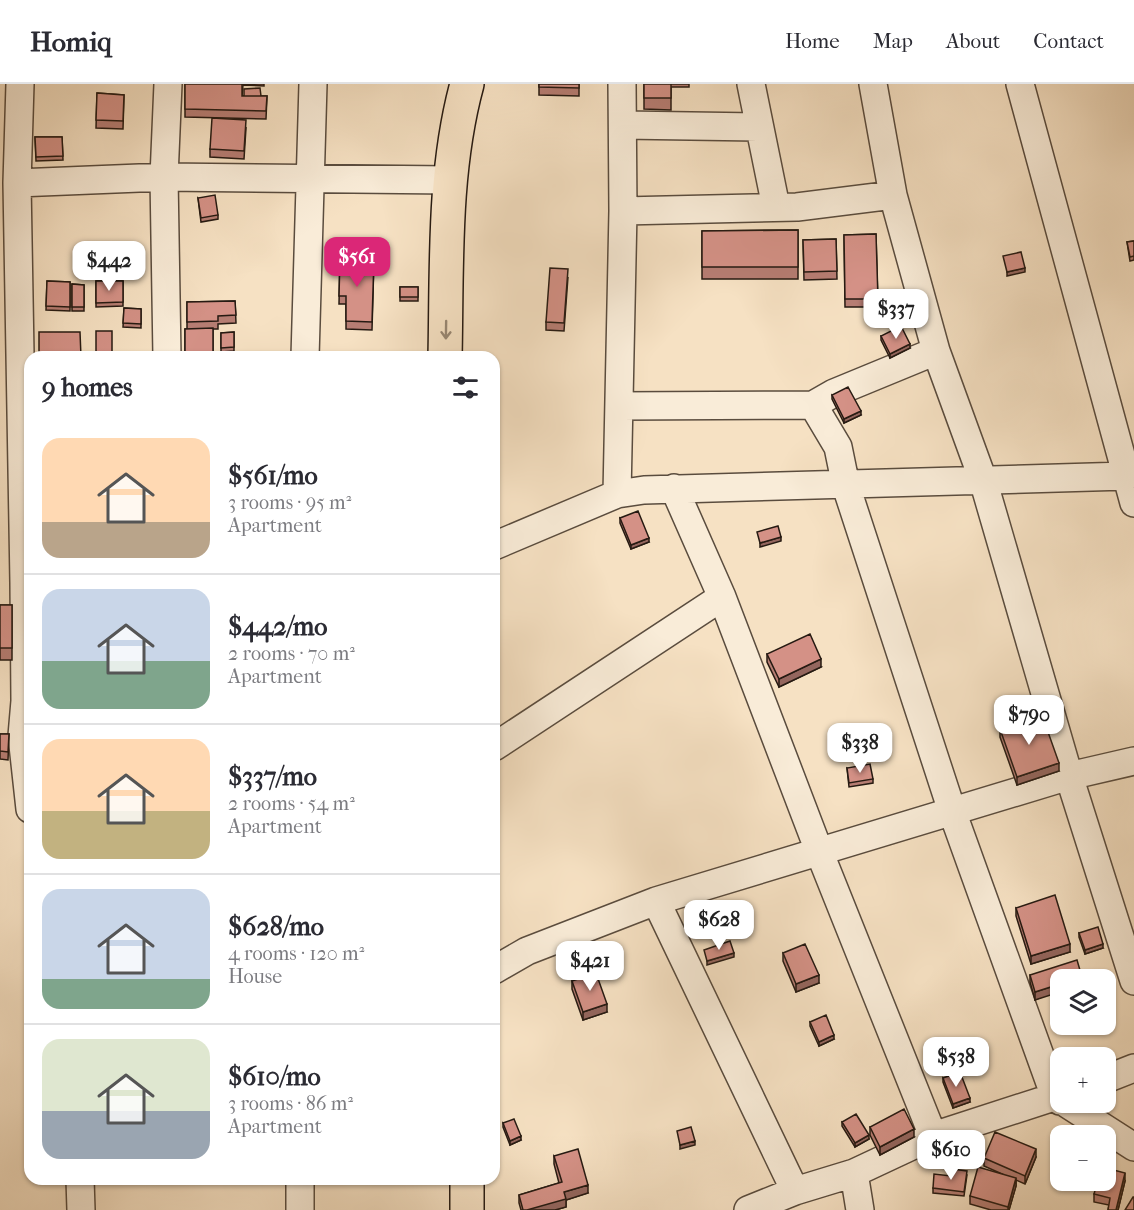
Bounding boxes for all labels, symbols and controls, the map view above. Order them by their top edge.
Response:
text: Homiq [30,25,112,58]
text: Home [785,29,840,53]
text: Map [873,29,913,53]
text: About [946,29,1000,53]
text: Contact [1033,29,1104,53]
pin: $561 [321,237,393,288]
pin: $442 [73,241,145,292]
text: $561 [338,245,376,268]
text: $442 [86,249,132,272]
pin: $337 [860,289,932,340]
text: $337 [877,297,915,320]
one-way arrow [440,319,452,339]
icon: filters [449,371,482,404]
text: 9 homes [42,372,133,403]
text: $561/mo [228,460,318,491]
icon: home [90,462,162,534]
text: 3 rooms · 95 m² [228,491,351,514]
text: Apartment [228,514,322,537]
text: $442/mo [228,611,328,642]
icon: home [90,613,162,685]
text: 2 rooms · 70 m² [228,642,355,665]
text: Apartment [228,665,322,688]
pin: $790 [993,695,1065,746]
text: $790 [1008,703,1050,726]
pin: $338 [824,723,896,774]
text: $338 [841,731,879,754]
text: $337/mo [228,761,317,792]
icon: home [90,763,162,835]
text: 2 rooms · 54 m² [228,792,355,815]
text: Apartment [228,815,322,838]
pin: $628 [683,900,755,951]
text: $628 [698,908,740,931]
text: $628/mo [228,911,324,942]
icon: home [90,913,162,985]
pin: $421 [554,941,626,992]
text: 4 rooms · 120 m² [228,942,364,965]
text: $421 [570,949,610,972]
text: House [228,965,282,988]
map controls [1050,969,1116,1191]
button: layers [1050,969,1116,1035]
pin: $538 [920,1037,992,1088]
text: $538 [937,1045,975,1068]
button: + [1050,1047,1116,1113]
text: $610/mo [228,1061,321,1092]
icon: home [90,1063,162,1135]
text: 3 rooms · 86 m² [228,1092,353,1115]
text: Apartment [228,1115,322,1138]
button: − [1050,1125,1116,1191]
pin: $610 [915,1130,987,1181]
text: $610 [931,1138,971,1161]

